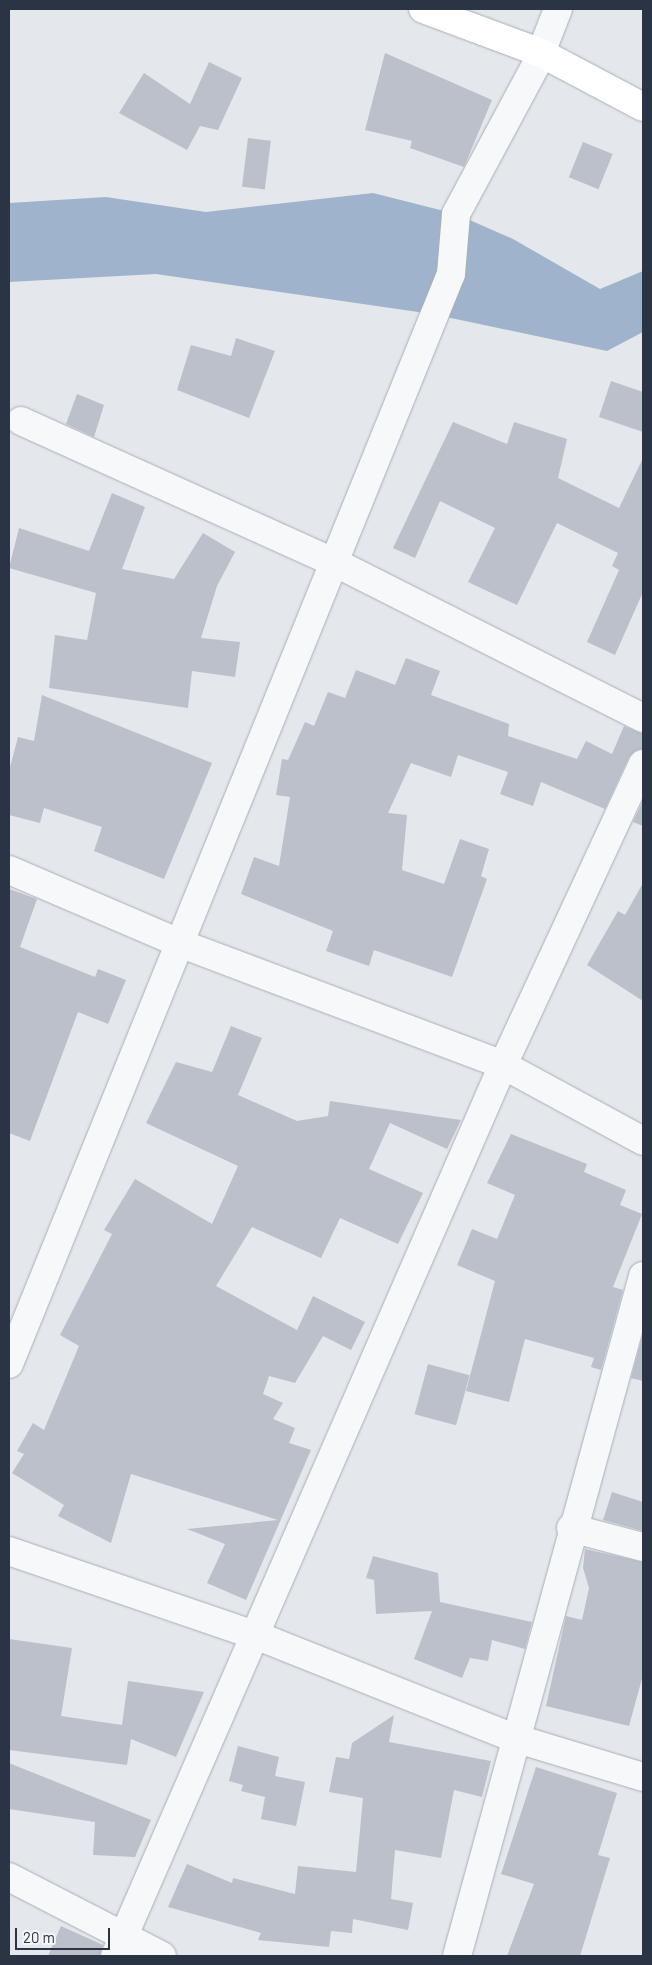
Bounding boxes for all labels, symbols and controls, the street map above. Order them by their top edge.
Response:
scale bar [18,1918,112,1950]
text: 20 m [23,1928,55,1946]

